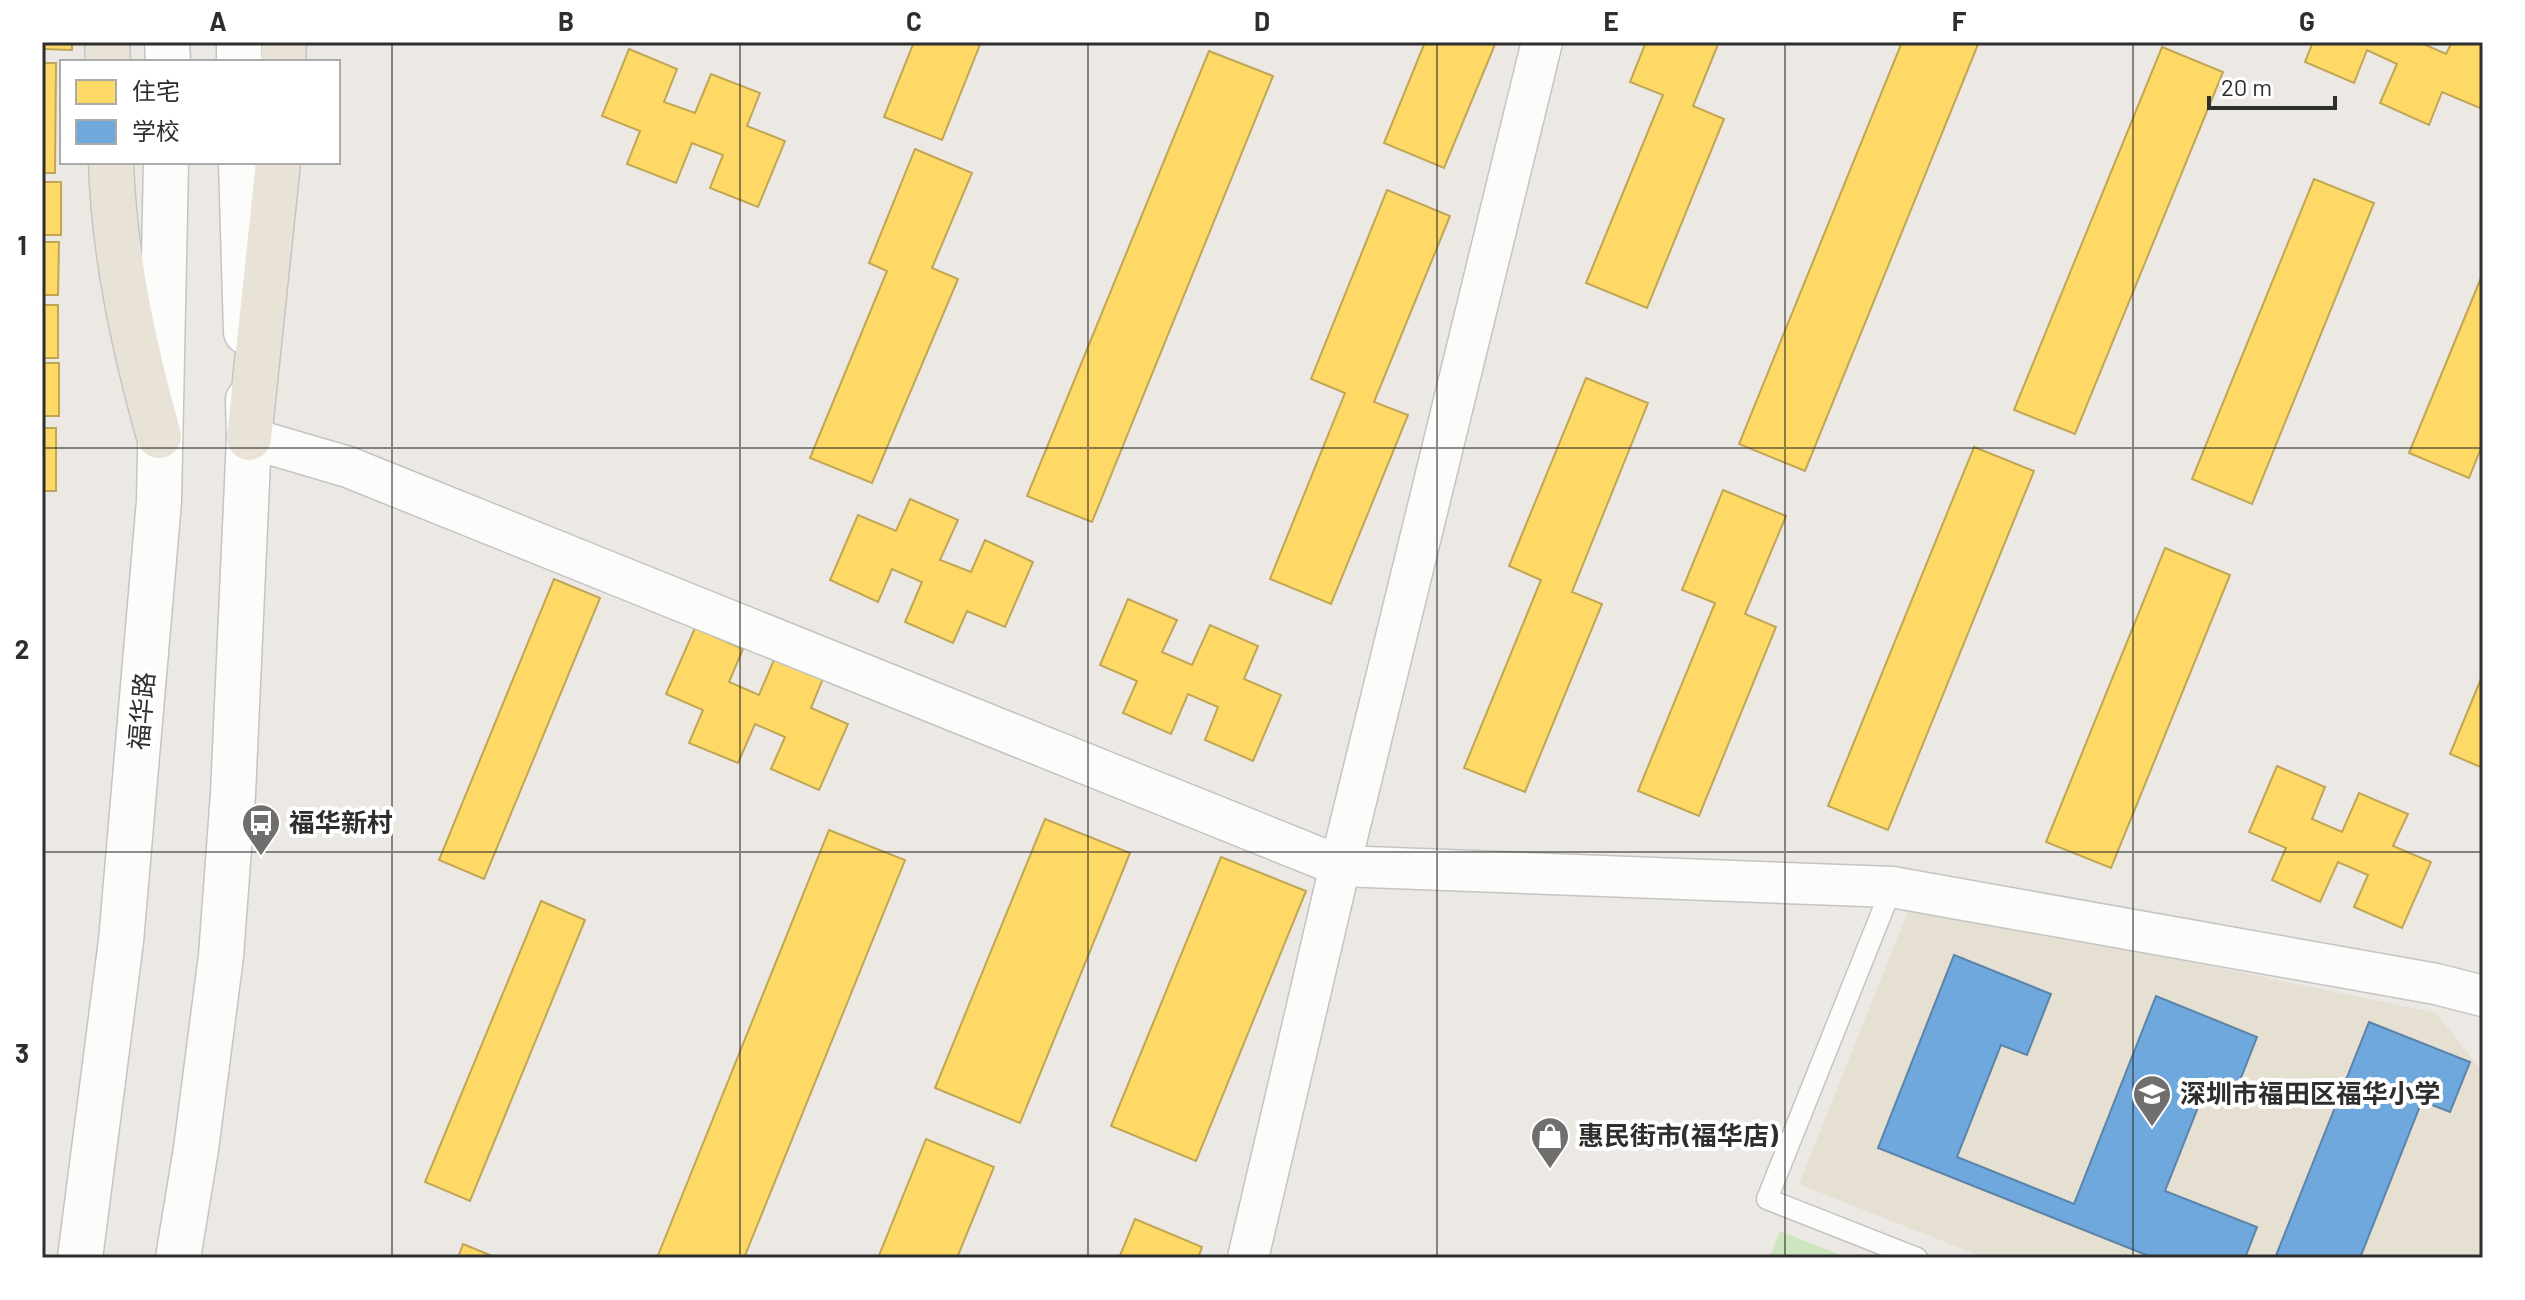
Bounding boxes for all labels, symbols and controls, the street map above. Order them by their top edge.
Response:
text: A [209,5,227,36]
text: B [558,5,574,36]
text: C [906,5,922,36]
text: D [1254,5,1270,36]
text: E [1603,5,1619,36]
text: F [1952,5,1967,36]
text: G [2299,5,2315,36]
legend [60,60,340,164]
scale bar [2209,60,2335,110]
text: 20 m [2221,72,2272,101]
text: 住宅 [132,76,180,105]
text: 学校 [132,116,180,145]
text: 1 [17,229,27,260]
text: 2 [15,633,29,664]
street label: 福华路 [122,671,159,751]
bus stop icon: 福华新村 [240,802,282,857]
place label: 福华新村 [289,806,393,837]
text: 3 [15,1037,29,1068]
school or university icon: 深圳市福田区福华小学 [2131,1073,2173,1128]
place label: 深圳市福田区福华小学 [2180,1077,2440,1108]
shop icon: 惠民街市(福华店) [1529,1115,1571,1170]
place label: 惠民街市(福华店) [1578,1119,1779,1150]

